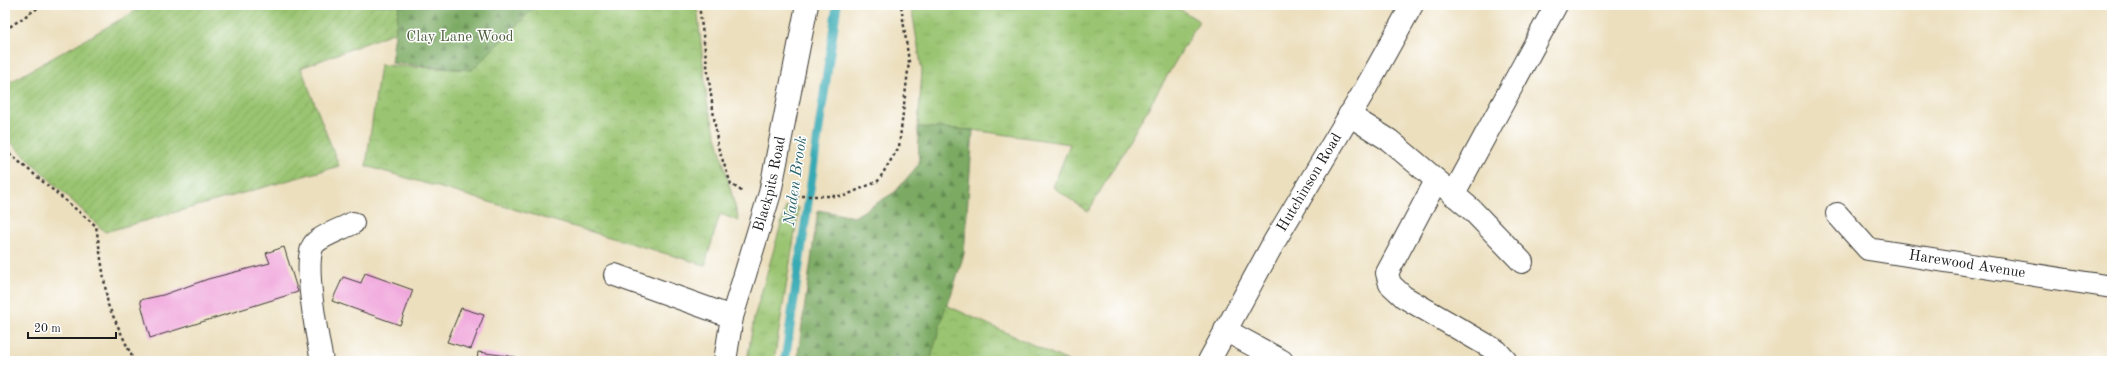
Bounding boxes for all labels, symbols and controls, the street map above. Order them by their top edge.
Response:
park label: Clay Lane Wood [406,30,514,45]
street label: Hutchinson Road [1274,130,1345,234]
street label: Blackpits Road [751,135,788,233]
water label: Naden Brook [782,135,810,228]
street label: Harewood Avenue [1908,248,2027,281]
scale bar [28,314,116,340]
text: 20 m [34,323,61,335]

